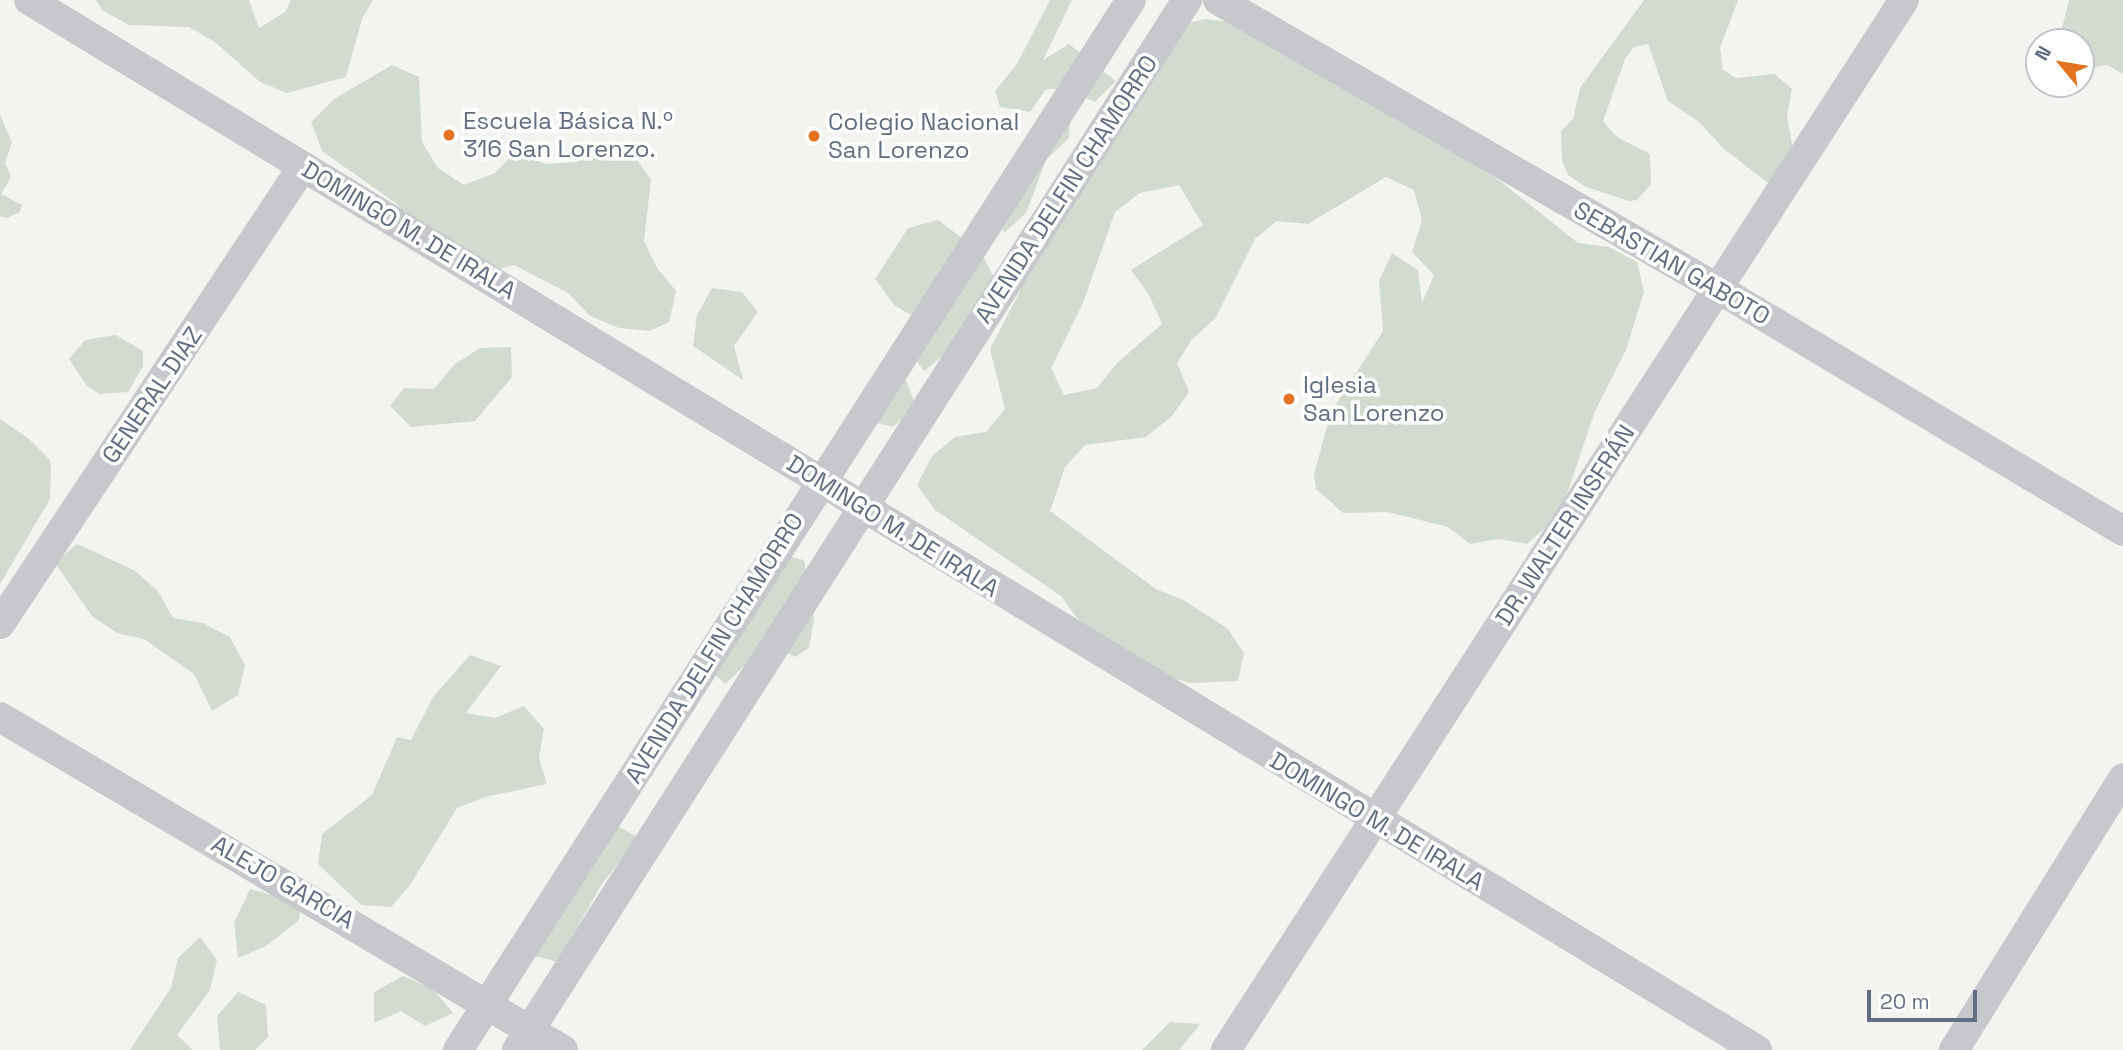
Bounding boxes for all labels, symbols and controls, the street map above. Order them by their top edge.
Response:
north arrow [2025,28,2095,98]
text: N [2029,41,2057,65]
street label: AVENIDA DELFIN CHAMORRO [968,50,1164,328]
place label: Escuela Básica N.º 316 San Lorenzo. [463,107,673,163]
place label: Colegio Nacional San Lorenzo [828,108,1019,164]
marker: Escuela Básica N.º 316 San Lorenzo. [441,127,457,143]
marker: Colegio Nacional San Lorenzo [806,128,822,144]
street label: DOMINGO M. DE IRALA [296,154,522,306]
street label: SEBASTIAN GABOTO [1569,195,1775,331]
street label: GENERAL DIAZ [96,321,208,469]
place label: Iglesia San Lorenzo [1303,371,1445,427]
marker: Iglesia San Lorenzo [1281,391,1297,407]
street label: DR. WALTER INSFRÁN [1489,419,1641,631]
street label: DOMINGO M. DE IRALA [781,449,1005,603]
street label: AVENIDA DELFIN CHAMORRO [619,507,809,789]
street label: DOMINGO M. DE IRALA [1264,745,1490,897]
street label: ALEJO GARCIA [206,829,360,935]
scale bar [1871,976,1981,1020]
text: 20 m [1880,988,1930,1015]

